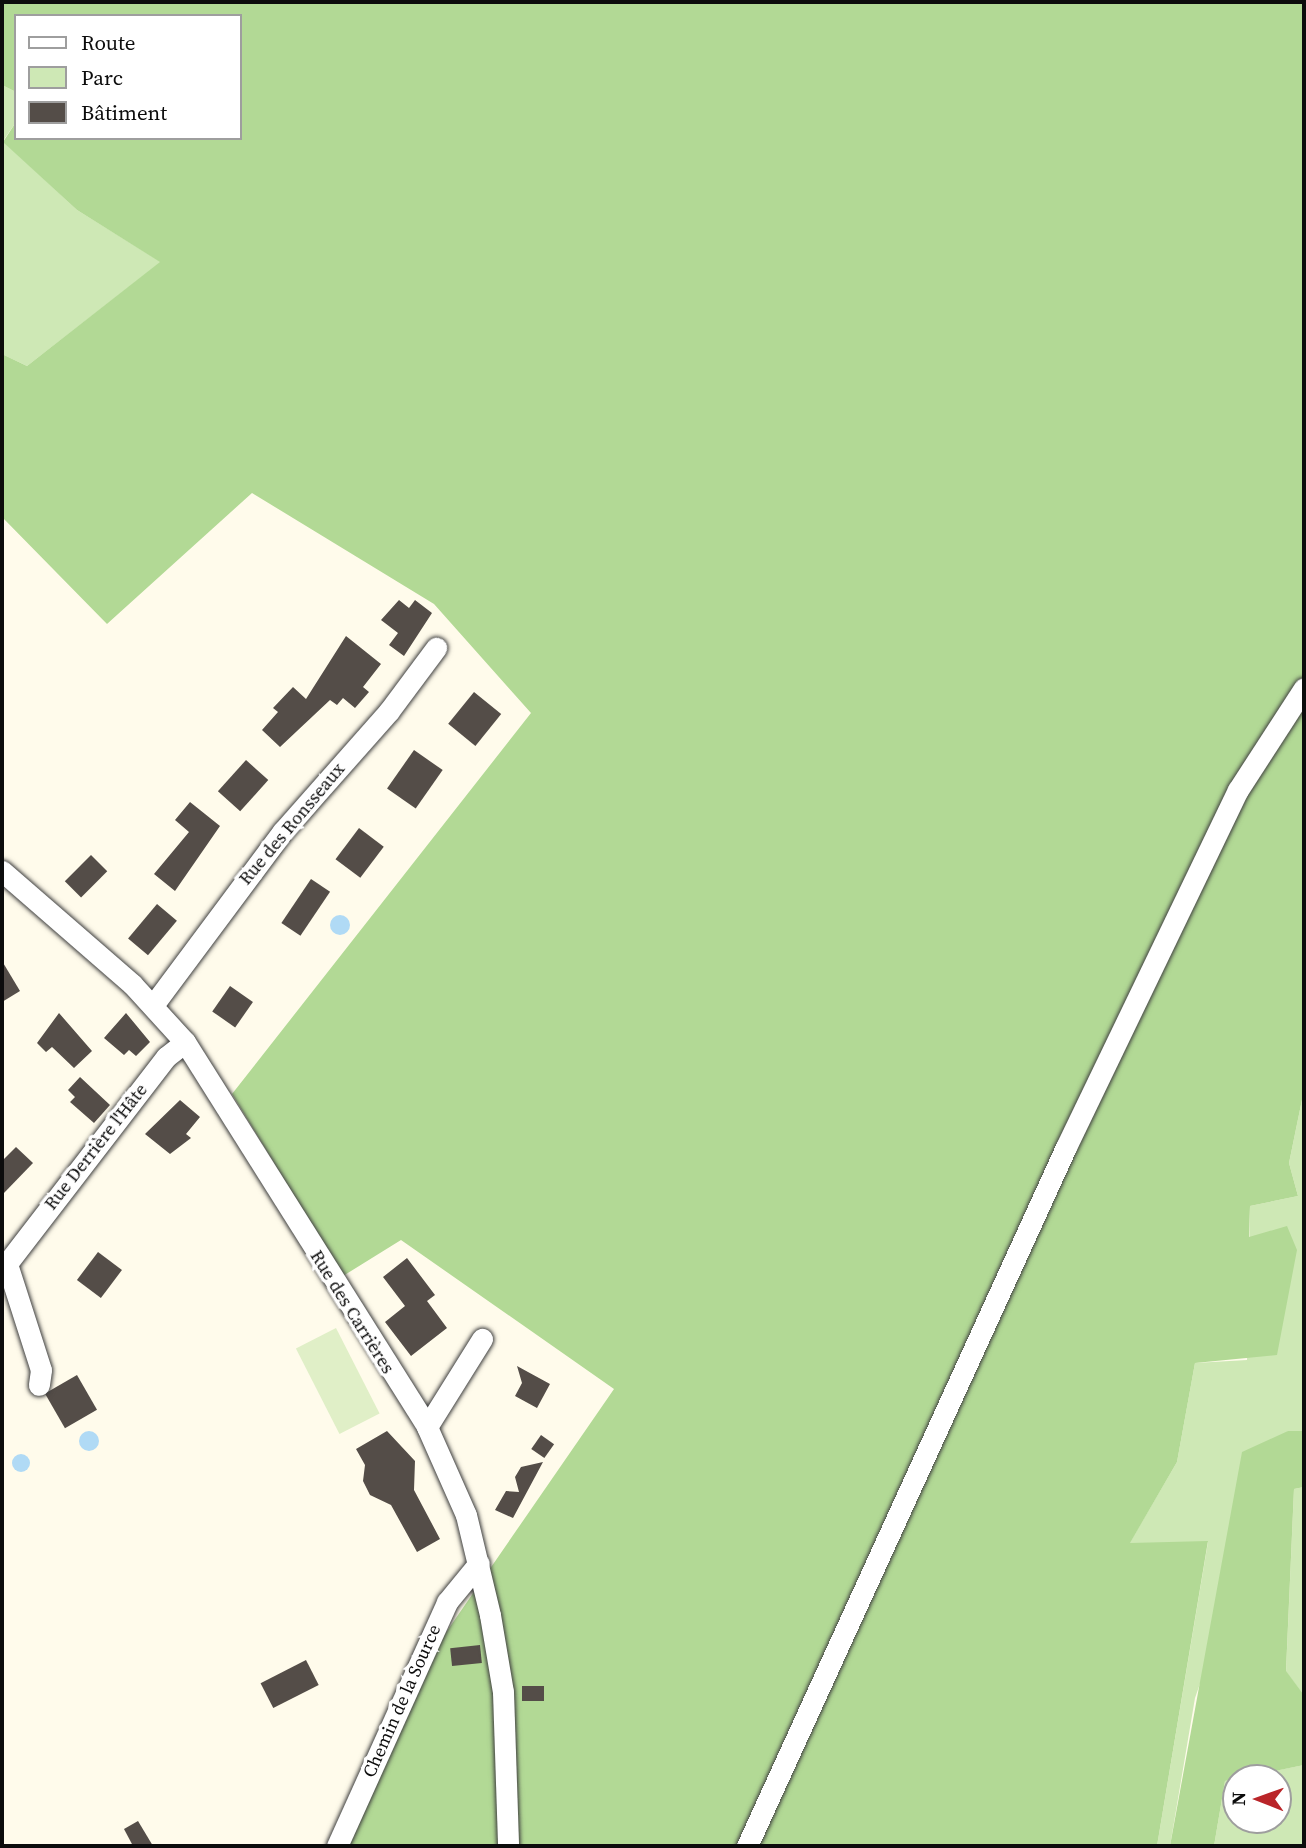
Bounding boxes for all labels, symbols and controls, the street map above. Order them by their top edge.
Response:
legend [14,14,242,140]
text: Route [81,28,136,57]
text: Parc [81,63,123,92]
text: Bâtiment [81,98,167,127]
street label: Rue des Ronsseaux [235,759,349,889]
street label: Rue Derrière l'Hâte [40,1080,152,1214]
street label: Rue des Carrières [305,1246,399,1378]
street label: Chemin de la Source [359,1621,445,1781]
north arrow [1222,1764,1292,1834]
text: N [1225,1792,1251,1806]

